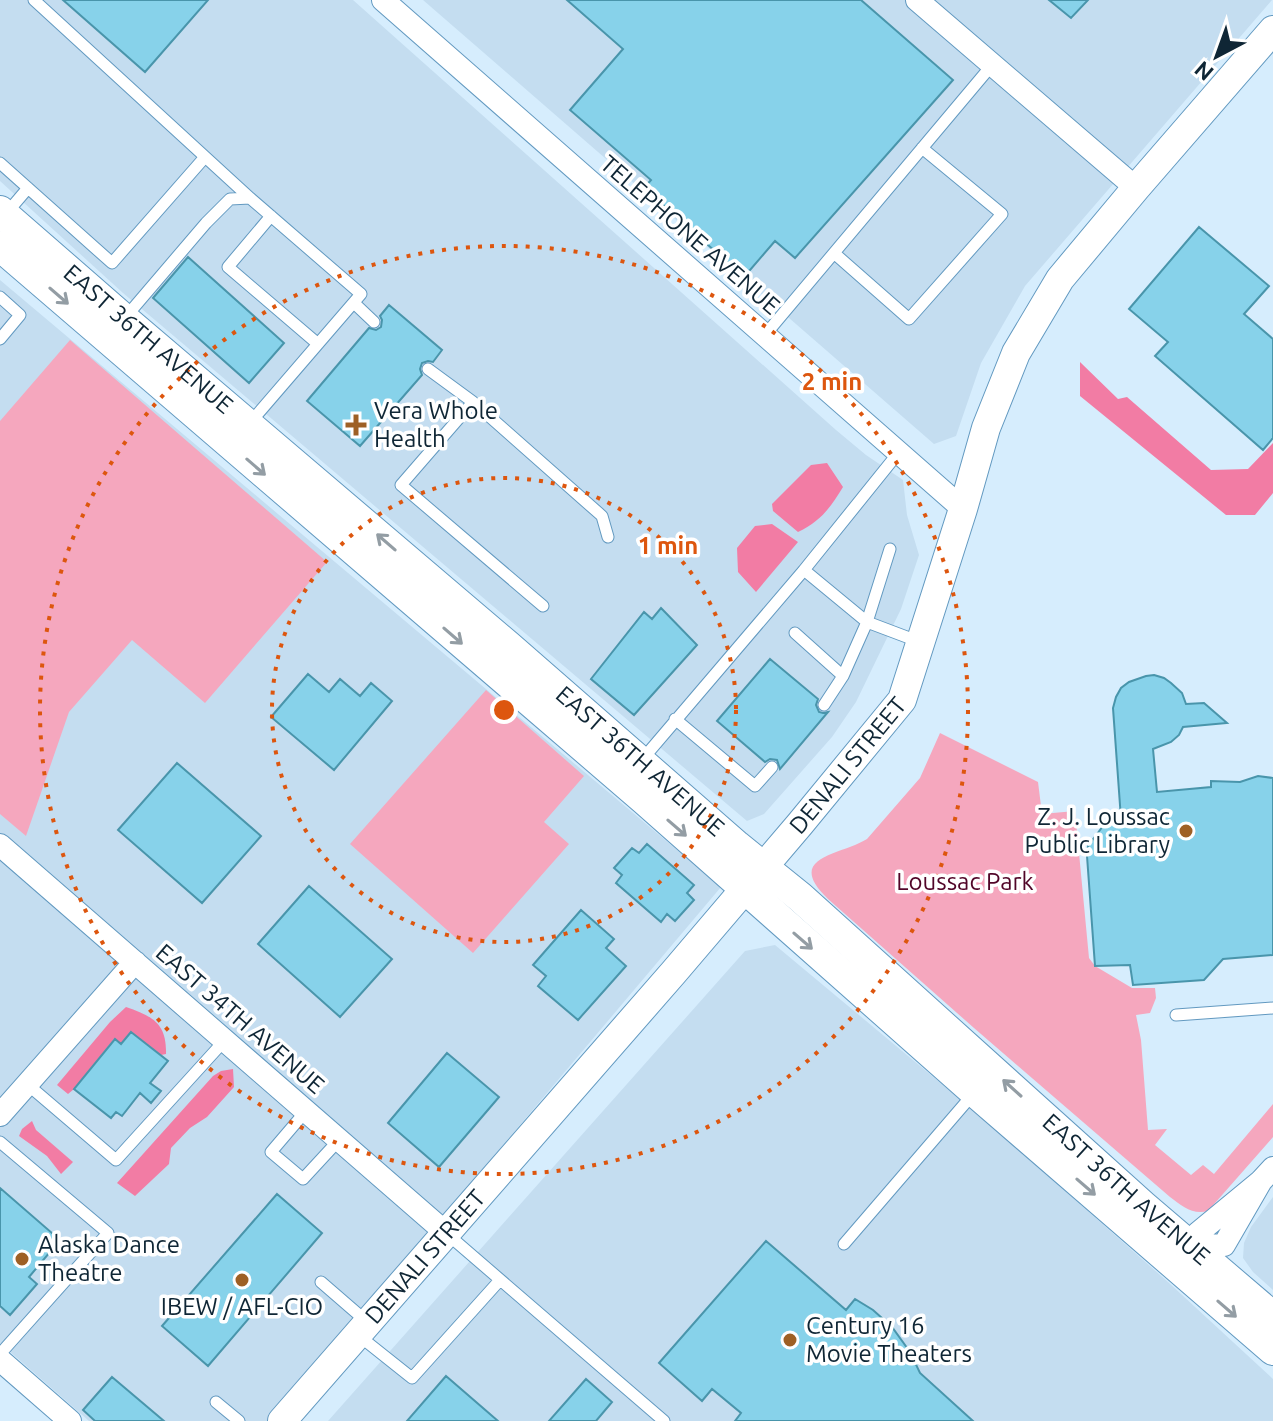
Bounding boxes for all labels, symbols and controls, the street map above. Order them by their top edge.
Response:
north arrow [1177,16,1257,96]
text: N [1189,57,1218,86]
street label: TELEPHONE AVENUE [595,150,785,320]
street label: EAST 36TH AVENUE [59,259,239,419]
one-way arrow [49,287,69,305]
text: 2 min [802,368,862,395]
place label: Vera Whole Health [374,397,498,452]
marker: Vera Whole Health [345,414,367,436]
one-way arrow [245,458,265,476]
text: 1 min [638,532,698,559]
one-way arrow [377,533,397,551]
one-way arrow [443,627,463,645]
street label: EAST 36TH AVENUE [551,680,730,841]
street label: DENALI STREET [784,692,911,839]
centre of rings [490,696,518,724]
place label: Z. J. Loussac Public Library [1024,803,1170,858]
one-way arrow [667,819,687,837]
marker: Z. J. Loussac Public Library [1177,822,1195,840]
park label: Loussac Park [896,868,1034,895]
one-way arrow [793,931,813,949]
street label: EAST 34TH AVENUE [151,938,330,1099]
one-way arrow [1003,1080,1023,1098]
street label: EAST 36TH AVENUE [1037,1108,1216,1270]
one-way arrow [1075,1178,1095,1196]
street label: DENALI STREET [360,1184,490,1329]
place label: Alaska Dance Theatre [38,1231,180,1286]
marker: Alaska Dance Theatre [13,1250,31,1268]
marker: IBEW / AFL-CIO [233,1271,251,1289]
place label: IBEW / AFL-CIO [161,1293,323,1320]
one-way arrow [1216,1300,1236,1318]
place label: Century 16 Movie Theaters [806,1312,972,1367]
marker: Century 16 Movie Theaters [781,1331,799,1349]

